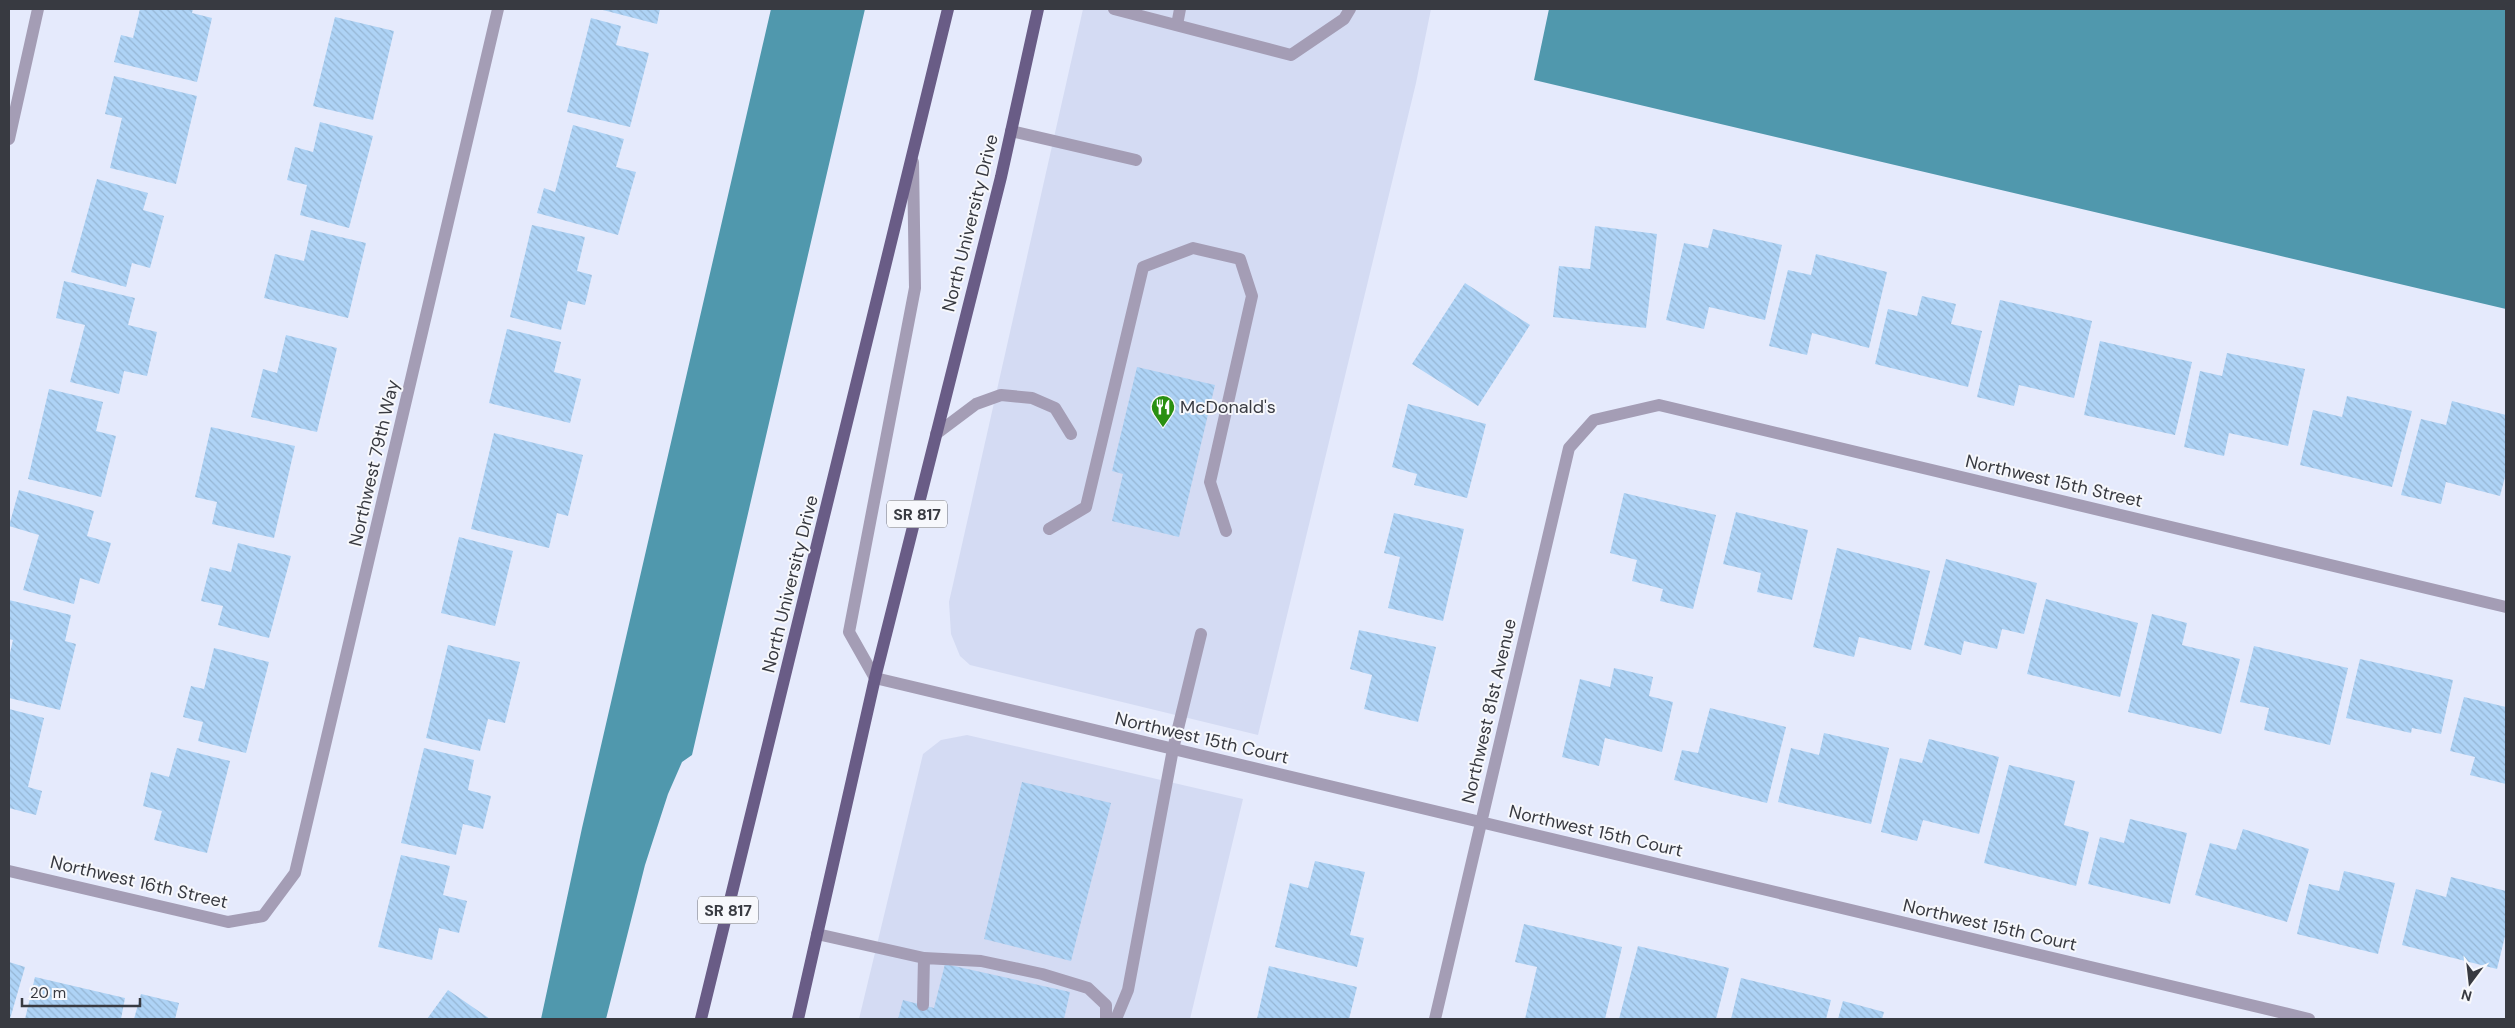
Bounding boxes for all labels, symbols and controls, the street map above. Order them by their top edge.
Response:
street label: North University Drive [936,132,1004,314]
street label: Northwest 79th Way [343,377,405,549]
restaurant icon: McDonald's [1150,394,1176,428]
place label: McDonald's [1180,395,1276,419]
street label: Northwest 15th Street [1963,449,2145,513]
street label: North University Drive [756,493,824,675]
road number: SR 817 [887,500,947,528]
street label: Northwest 81st Avenue [1456,616,1522,806]
street label: Northwest 15th Court [1113,706,1291,770]
street label: Northwest 15th Court [1507,799,1685,863]
street label: Northwest 16th Street [48,850,230,914]
street label: Northwest 15th Court [1901,893,2079,957]
road number: SR 817 [698,896,758,924]
north arrow [2445,958,2495,1008]
scale bar [22,976,140,1008]
text: 20 m [30,983,66,1003]
text: N [2459,986,2474,1006]

